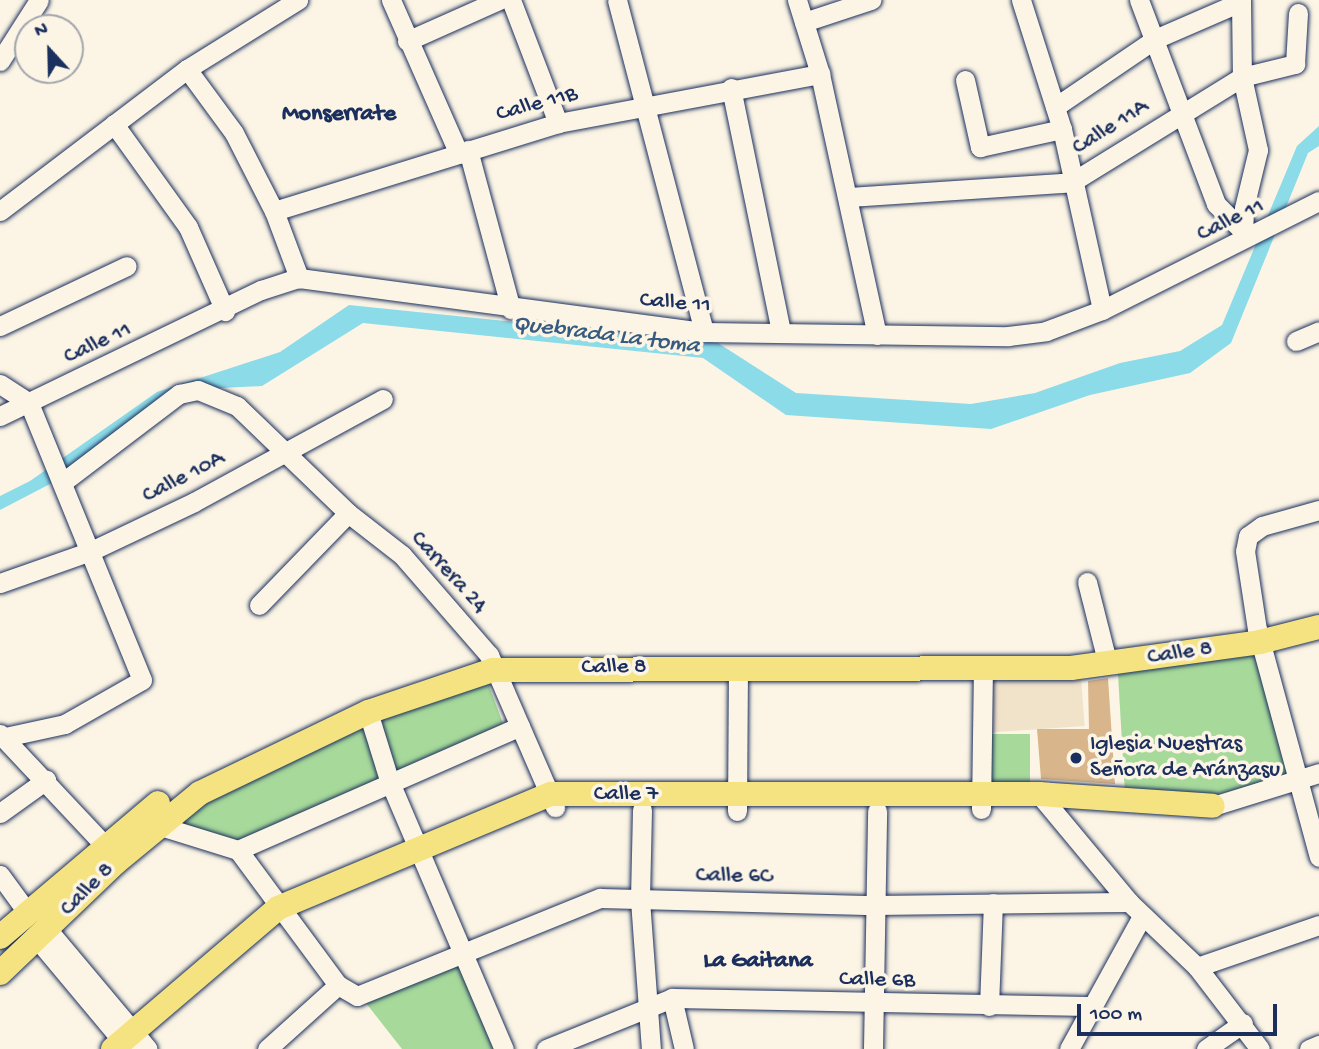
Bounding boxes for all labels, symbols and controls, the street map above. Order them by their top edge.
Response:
north arrow [14,14,84,84]
text: N [32,18,52,44]
street label: Calle 11B [493,81,581,129]
street label: Calle 11A [1068,94,1154,162]
district label: Monserrate [282,101,396,129]
street label: Calle 11 [1193,193,1269,249]
street label: Calle 11 [638,287,712,321]
water label: Quebrada La toma [511,310,701,362]
street label: Calle 11 [60,316,136,372]
street label: Calle 10A [138,446,230,510]
street label: Carrera 24 [404,526,492,620]
street label: Calle 8 [1146,636,1214,672]
street label: Calle 8 [581,654,647,682]
place label: Iglesia Nuestras Señora de Aránzasu [1090,731,1280,785]
marker: Iglesia Nuestras Señora de Aránzasu [1068,750,1084,766]
street label: Calle 7 [594,781,658,809]
street label: Calle 8 [55,857,121,923]
street label: Calle 6C [695,863,773,891]
district label: La Gaitana [703,948,813,976]
street label: Calle 6B [839,967,915,995]
scale bar [1081,990,1280,1034]
text: 100 m [1090,1003,1142,1028]

